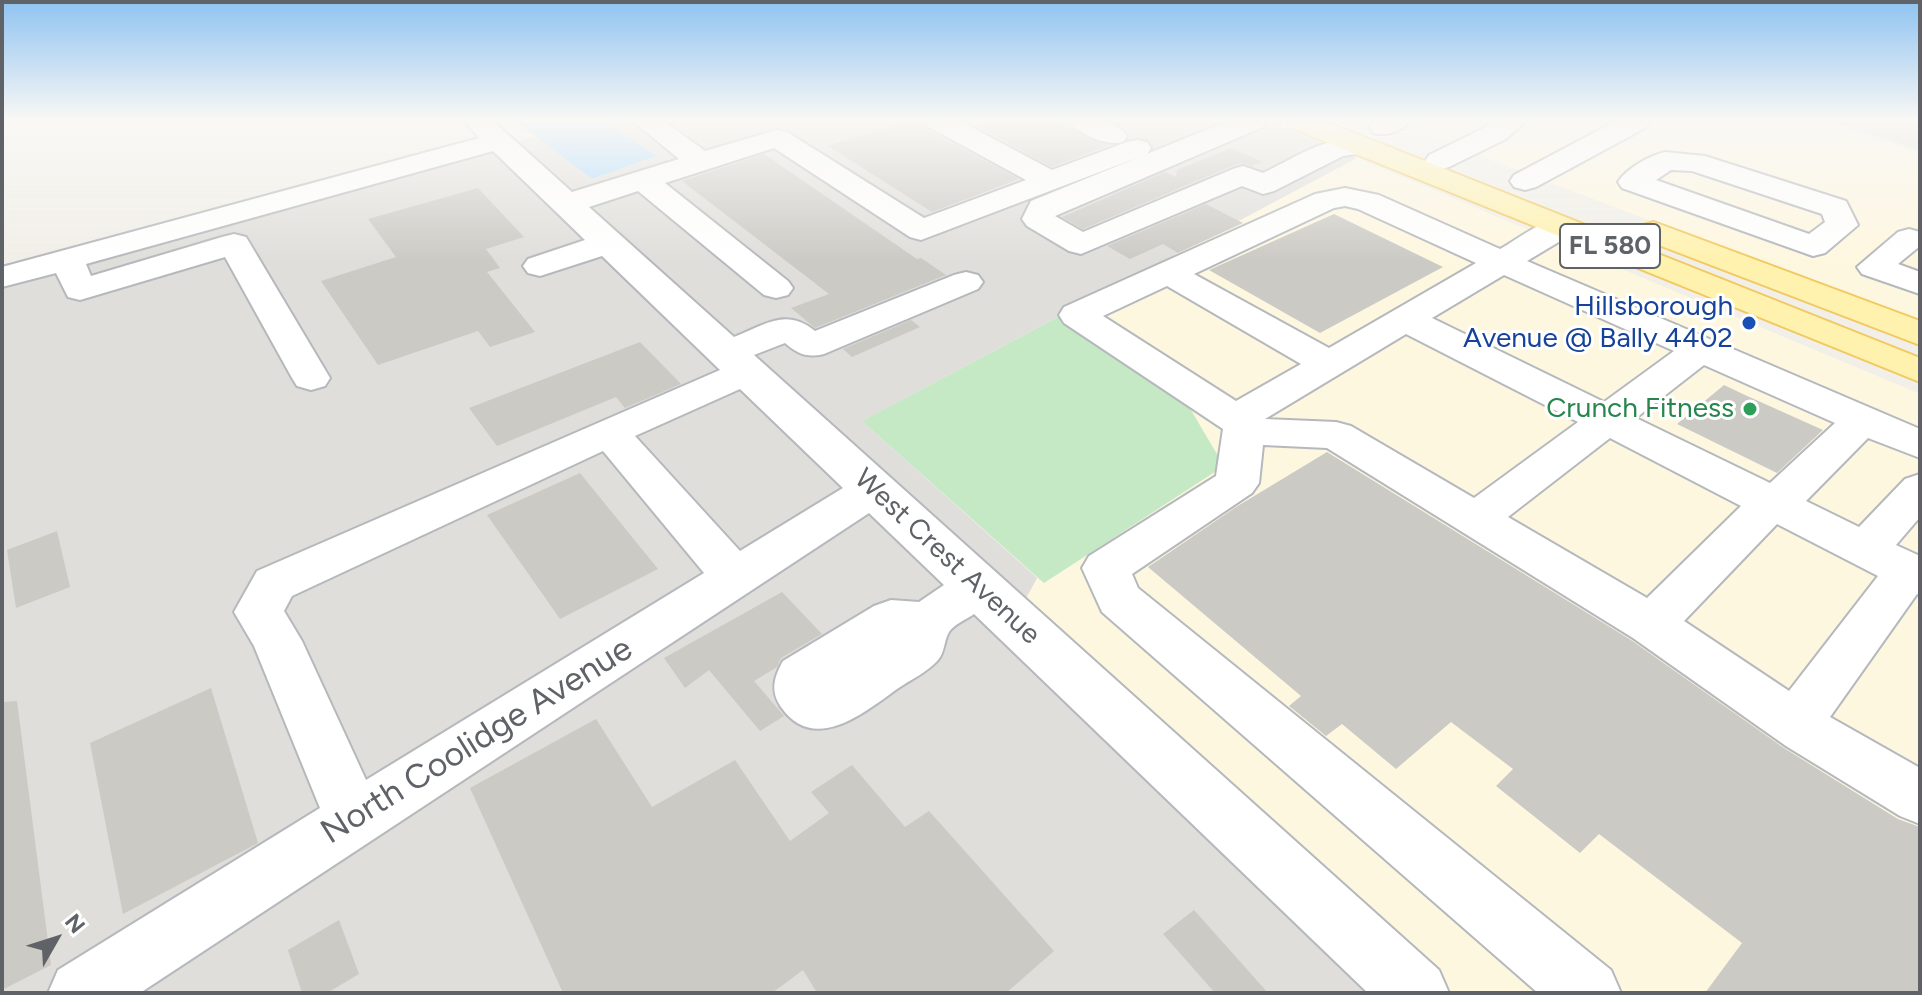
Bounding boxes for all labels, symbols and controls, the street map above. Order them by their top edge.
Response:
road number: FL 580 [1560,224,1660,268]
place label: Hillsborough Avenue @ Bally 4402 [1463,290,1733,356]
marker: Hillsborough Avenue @ Bally 4402 [1740,314,1758,332]
place label: Crunch Fitness [1546,392,1734,426]
marker: Crunch Fitness [1741,400,1759,418]
street label: West Crest Avenue [847,462,1047,652]
street label: North Coolidge Avenue [314,629,640,853]
north arrow [16,899,96,979]
text: N [59,908,91,939]

